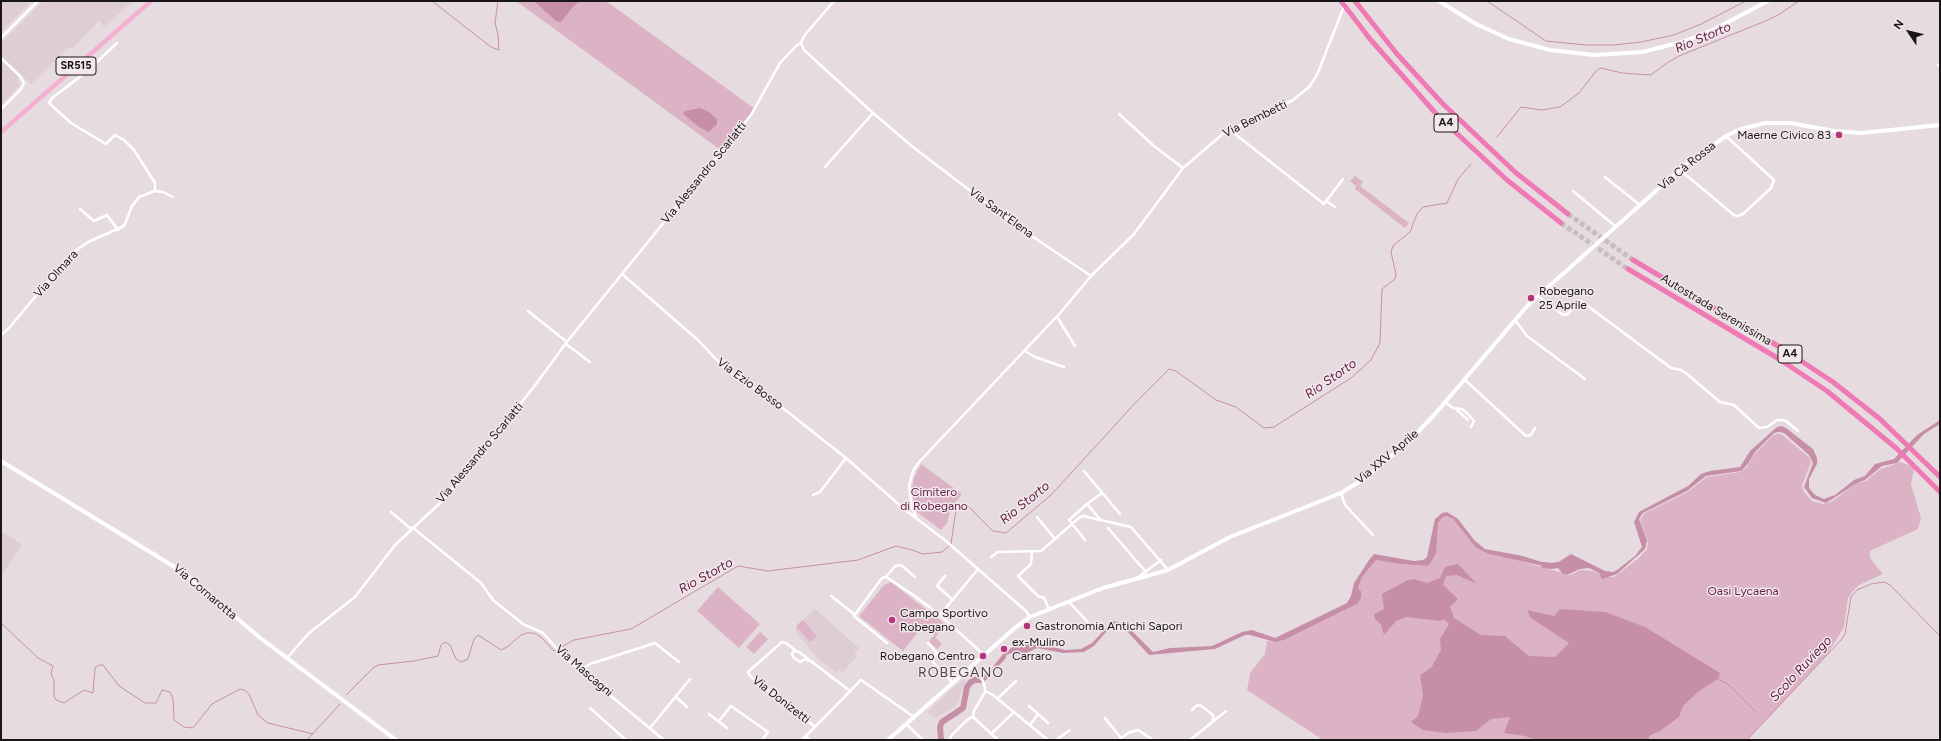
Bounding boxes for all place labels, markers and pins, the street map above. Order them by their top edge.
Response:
place label: Maerne Civico 83 [1737,128,1831,142]
marker: Maerne Civico 83 [1834,130,1844,140]
place label: Robegano 25 Aprile [1539,284,1594,312]
marker: Robegano 25 Aprile [1526,293,1536,303]
place label: Campo Sportivo Robegano [900,606,988,634]
marker: Campo Sportivo Robegano [887,615,897,625]
place label: Gastronomia Antichi Sapori [1035,619,1183,633]
marker: Gastronomia Antichi Sapori [1022,621,1032,631]
place label: ex-Mulino Carraro [1012,635,1065,663]
marker: ex-Mulino Carraro [999,644,1009,654]
place label: Robegano Centro [880,649,975,663]
marker: Robegano Centro [978,651,988,661]

